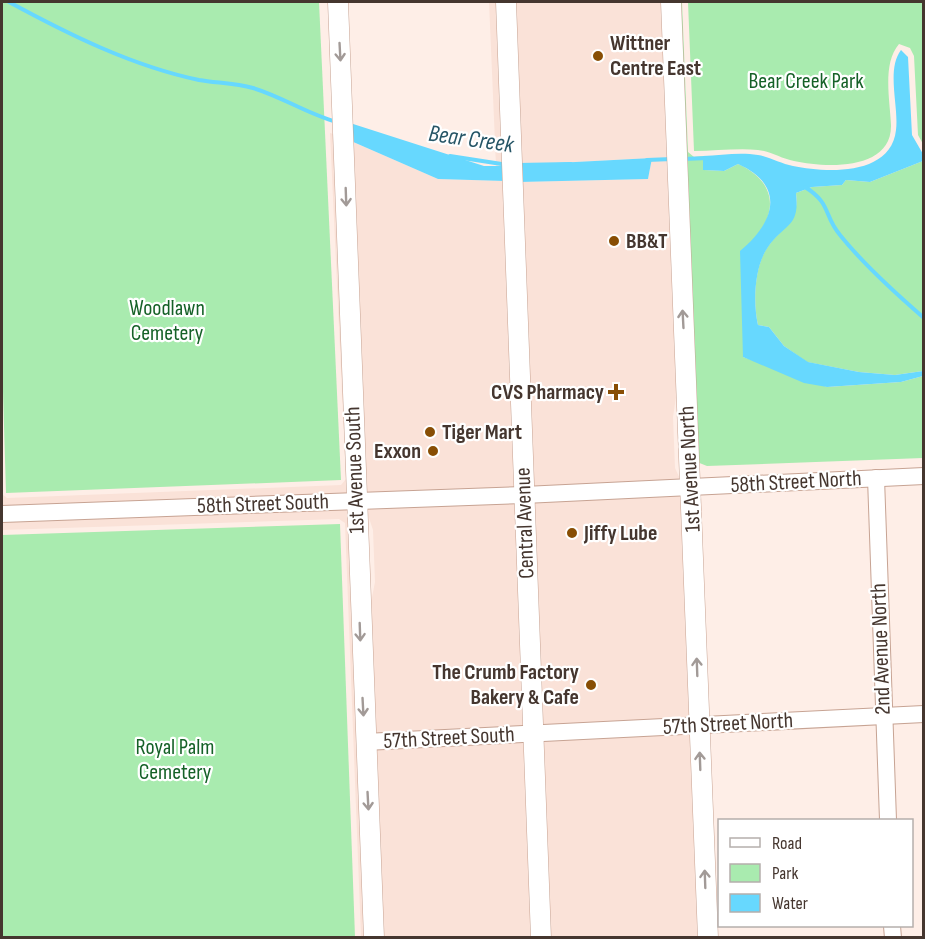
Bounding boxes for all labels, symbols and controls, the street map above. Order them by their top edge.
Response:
place label: Wittner Centre East [610,30,701,82]
one-way arrow [335,42,346,62]
marker: Wittner Centre East [591,49,605,63]
park label: Bear Creek Park [748,68,864,95]
water label: Bear Creek [427,119,516,159]
one-way arrow [340,187,352,207]
place label: BB&T [626,228,668,255]
marker: BB&T [607,234,621,248]
park label: Woodlawn Cemetery [129,295,205,347]
one-way arrow [677,309,688,329]
place label: CVS Pharmacy [491,379,604,406]
marker: CVS Pharmacy [609,385,623,399]
street label: 1st Avenue North [673,405,707,533]
street label: 1st Avenue South [339,406,371,534]
place label: Tiger Mart [442,419,522,446]
marker: Tiger Mart [423,425,437,439]
place label: Exxon [374,438,421,465]
marker: Exxon [426,444,440,458]
street label: 58th Street North [730,465,862,499]
street label: Central Avenue [510,467,540,579]
street label: 58th Street South [197,488,329,520]
place label: Jiffy Lube [583,520,657,547]
marker: Jiffy Lube [565,526,579,540]
street label: 2nd Avenue North [865,583,897,715]
one-way arrow [355,621,366,641]
one-way arrow [692,657,703,677]
place label: The Crumb Factory Bakery & Cafe [432,659,579,711]
marker: The Crumb Factory Bakery & Cafe [584,678,598,692]
one-way arrow [358,697,369,717]
street label: 57th Street North [662,707,794,741]
street label: 57th Street South [383,721,515,755]
park label: Royal Palm Cemetery [136,734,214,786]
one-way arrow [695,751,706,771]
one-way arrow [362,790,373,810]
legend [718,819,913,927]
text: Road [772,833,802,854]
text: Park [772,863,798,884]
one-way arrow [700,870,711,890]
text: Water [772,893,808,914]

